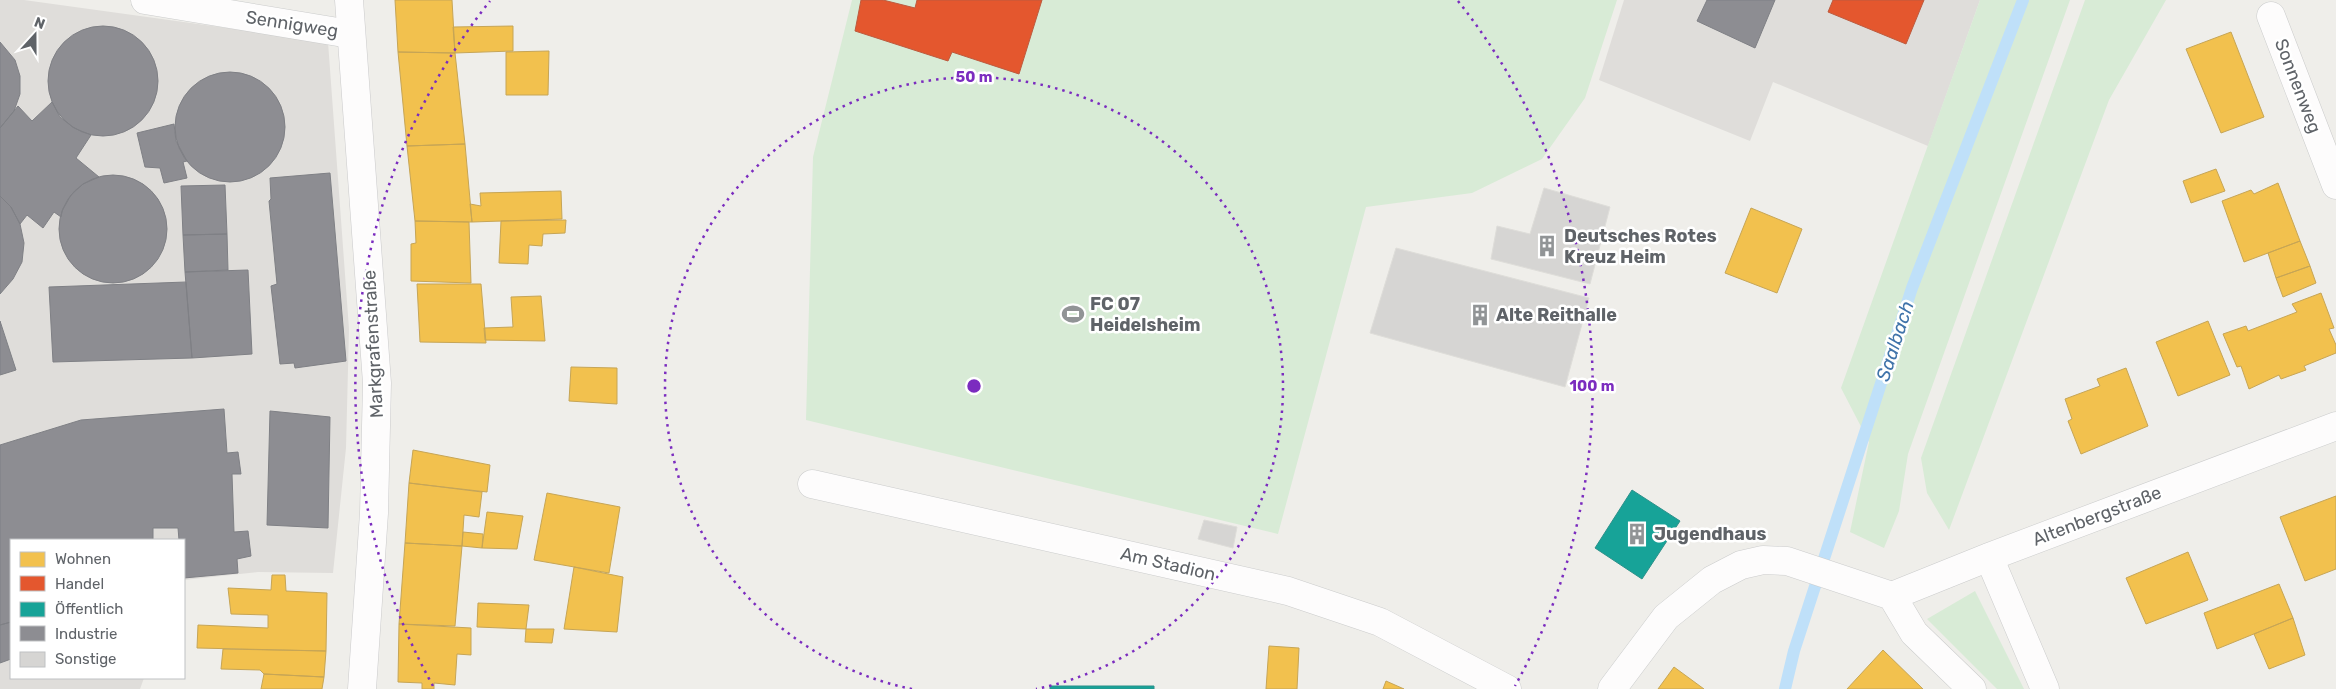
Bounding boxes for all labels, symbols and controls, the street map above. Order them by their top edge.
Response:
street label: Sennigweg [244,6,340,42]
north arrow [10,10,60,60]
text: N [32,14,47,33]
street label: Sonnenweg [2270,36,2326,136]
text: 50 m [956,68,992,86]
place label: Deutsches Rotes Kreuz Heim [1564,225,1717,268]
building icon: Deutsches Rotes Kreuz Heim [1534,233,1560,259]
street label: Markgrafenstraße [358,269,388,419]
place label: FC 07 Heidelsheim [1090,293,1200,336]
water label: Saalbach [1871,298,1919,384]
sports icon: FC 07 Heidelsheim [1060,301,1086,327]
building icon: Alte Reithalle [1467,302,1493,328]
place label: Alte Reithalle [1496,304,1617,326]
centre of rings [965,377,983,395]
text: 100 m [1570,377,1614,395]
street label: Altenbergstraße [2029,481,2165,551]
building icon: Jugendhaus [1624,521,1650,547]
place label: Jugendhaus [1654,523,1766,545]
legend [10,539,185,679]
street label: Am Stadion [1118,542,1218,586]
text: Wohnen [55,550,111,568]
text: Handel [55,575,104,593]
text: Öffentlich [55,600,123,618]
text: Industrie [55,625,117,643]
text: Sonstige [55,650,117,668]

